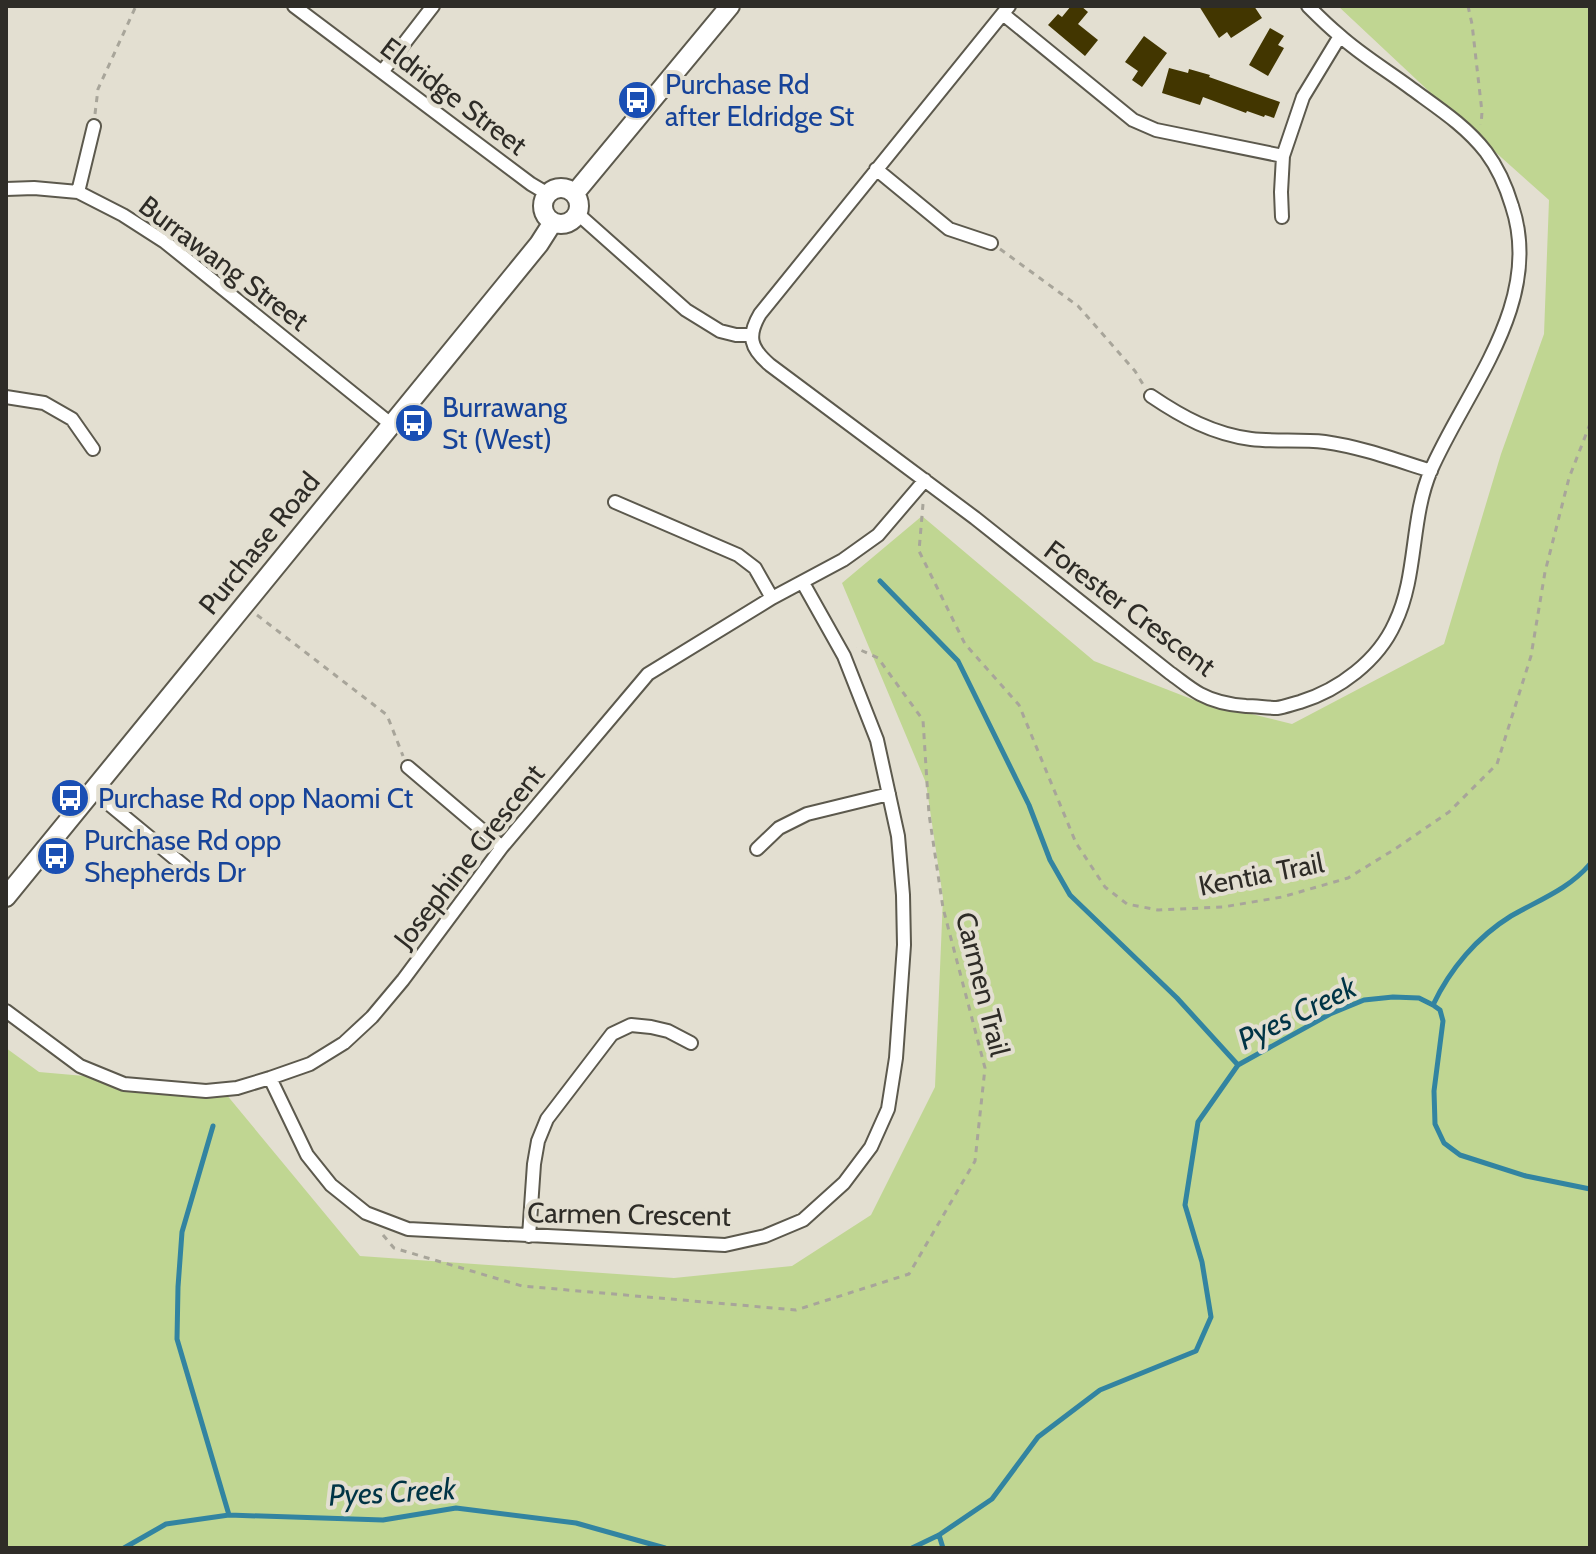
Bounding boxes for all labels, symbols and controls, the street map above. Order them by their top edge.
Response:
street label: Eldridge Street [374,30,534,162]
place label: Purchase Rd after Eldridge St [665,67,854,133]
bus stop icon: Purchase Rd after Eldridge St [616,79,658,121]
street label: Burrawang Street [133,188,315,338]
place label: Burrawang St (West) [442,390,568,456]
bus stop icon: Burrawang St (West) [393,402,435,444]
street label: Purchase Road [191,465,327,621]
street label: Forester Crescent [1038,533,1222,683]
street label: Josephine Crescent [386,757,551,956]
bus stop icon: Purchase Rd opp Naomi Ct [49,777,91,819]
place label: Purchase Rd opp Naomi Ct [98,781,413,815]
place label: Purchase Rd opp Shepherds Dr [84,823,281,889]
bus stop icon: Purchase Rd opp Shepherds Dr [35,835,77,877]
street label: Kentia Trail [1195,845,1327,903]
street label: Carmen Trail [949,908,1017,1060]
water label: Pyes Creek [1232,968,1363,1058]
street label: Carmen Crescent [527,1195,731,1233]
water label: Pyes Creek [327,1470,458,1514]

